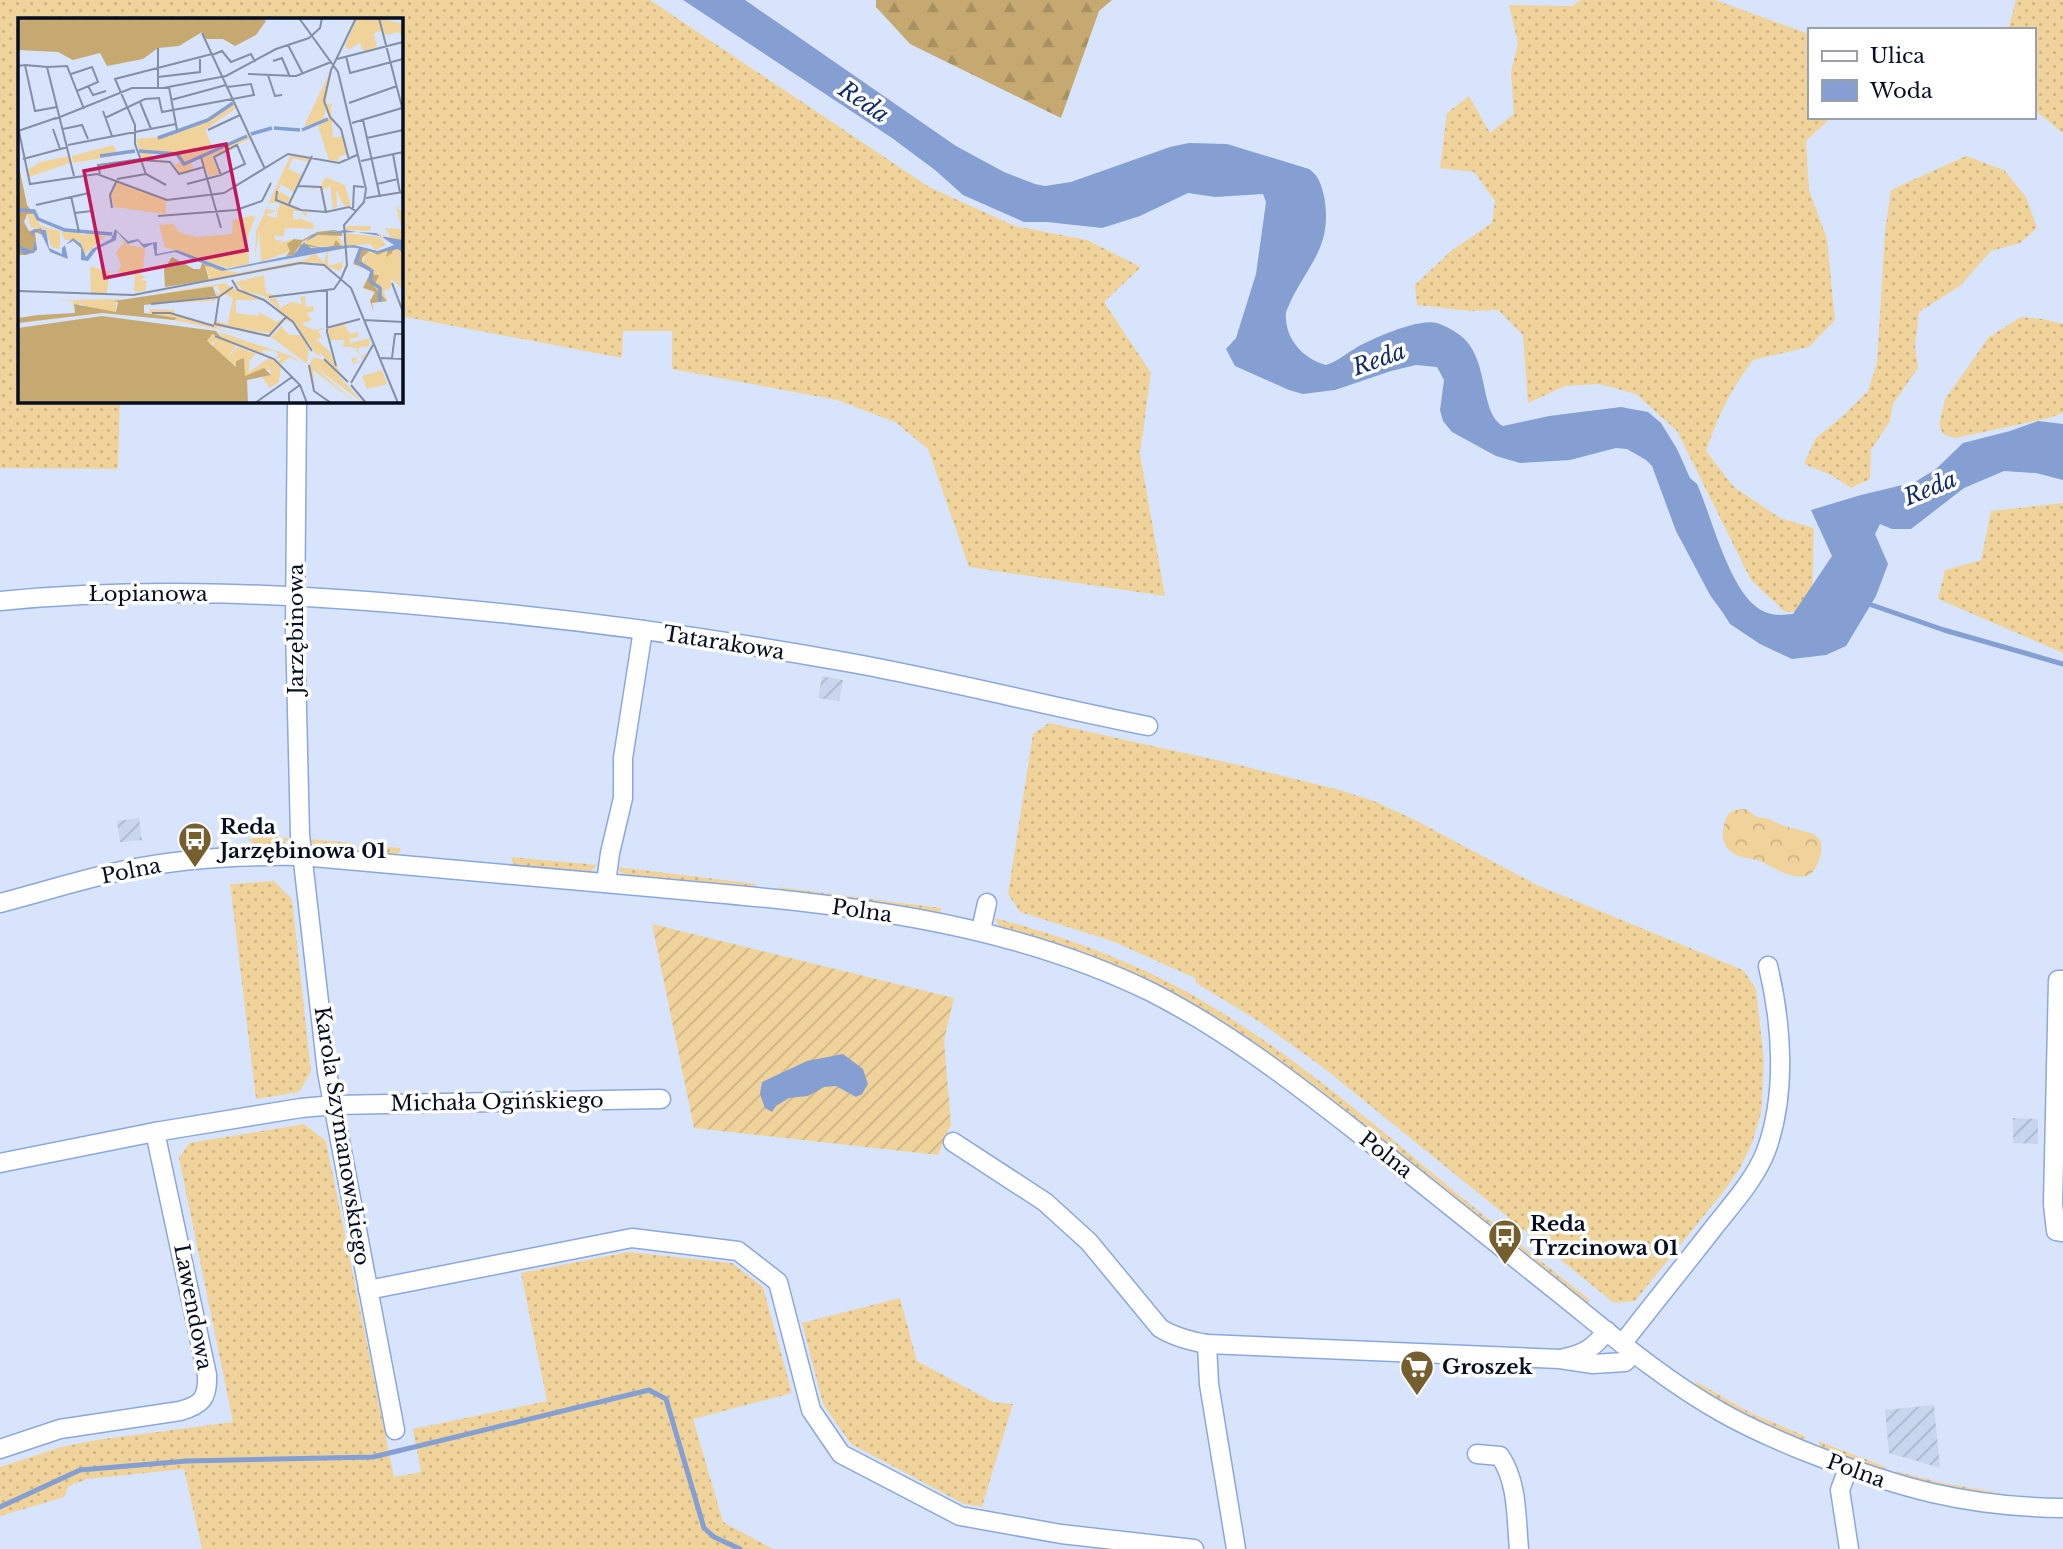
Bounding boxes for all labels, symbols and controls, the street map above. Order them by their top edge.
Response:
inset map [18,18,402,402]
legend [1808,28,2035,119]
text: Ulica [1870,43,1925,69]
water label: Reda [833,75,894,129]
text: Woda [1869,78,1933,104]
water label: Reda [1348,336,1409,382]
water label: Reda [1898,465,1961,512]
street label: Jarzębinowa [283,563,309,697]
street label: Łopianowa [88,581,208,607]
street label: Tatarakowa [662,621,787,665]
place label: Reda Jarzębinowa 01 [216,814,386,864]
bus stop icon: Reda Jarzębinowa 01 [176,820,214,869]
street label: Polna [99,852,164,890]
street label: Polna [830,894,894,928]
street label: Karola Szymanowskiego [309,1005,375,1267]
street label: Michała Ogińskiego [390,1087,604,1117]
street label: Polna [1354,1126,1418,1184]
place label: Reda Trzcinowa 01 [1530,1211,1678,1261]
bus stop icon: Reda Trzcinowa 01 [1486,1217,1524,1266]
street label: Lawendowa [168,1242,218,1372]
supermarket icon: Groszek [1398,1348,1436,1397]
place label: Groszek [1442,1354,1534,1380]
street label: Polna [1823,1448,1889,1494]

